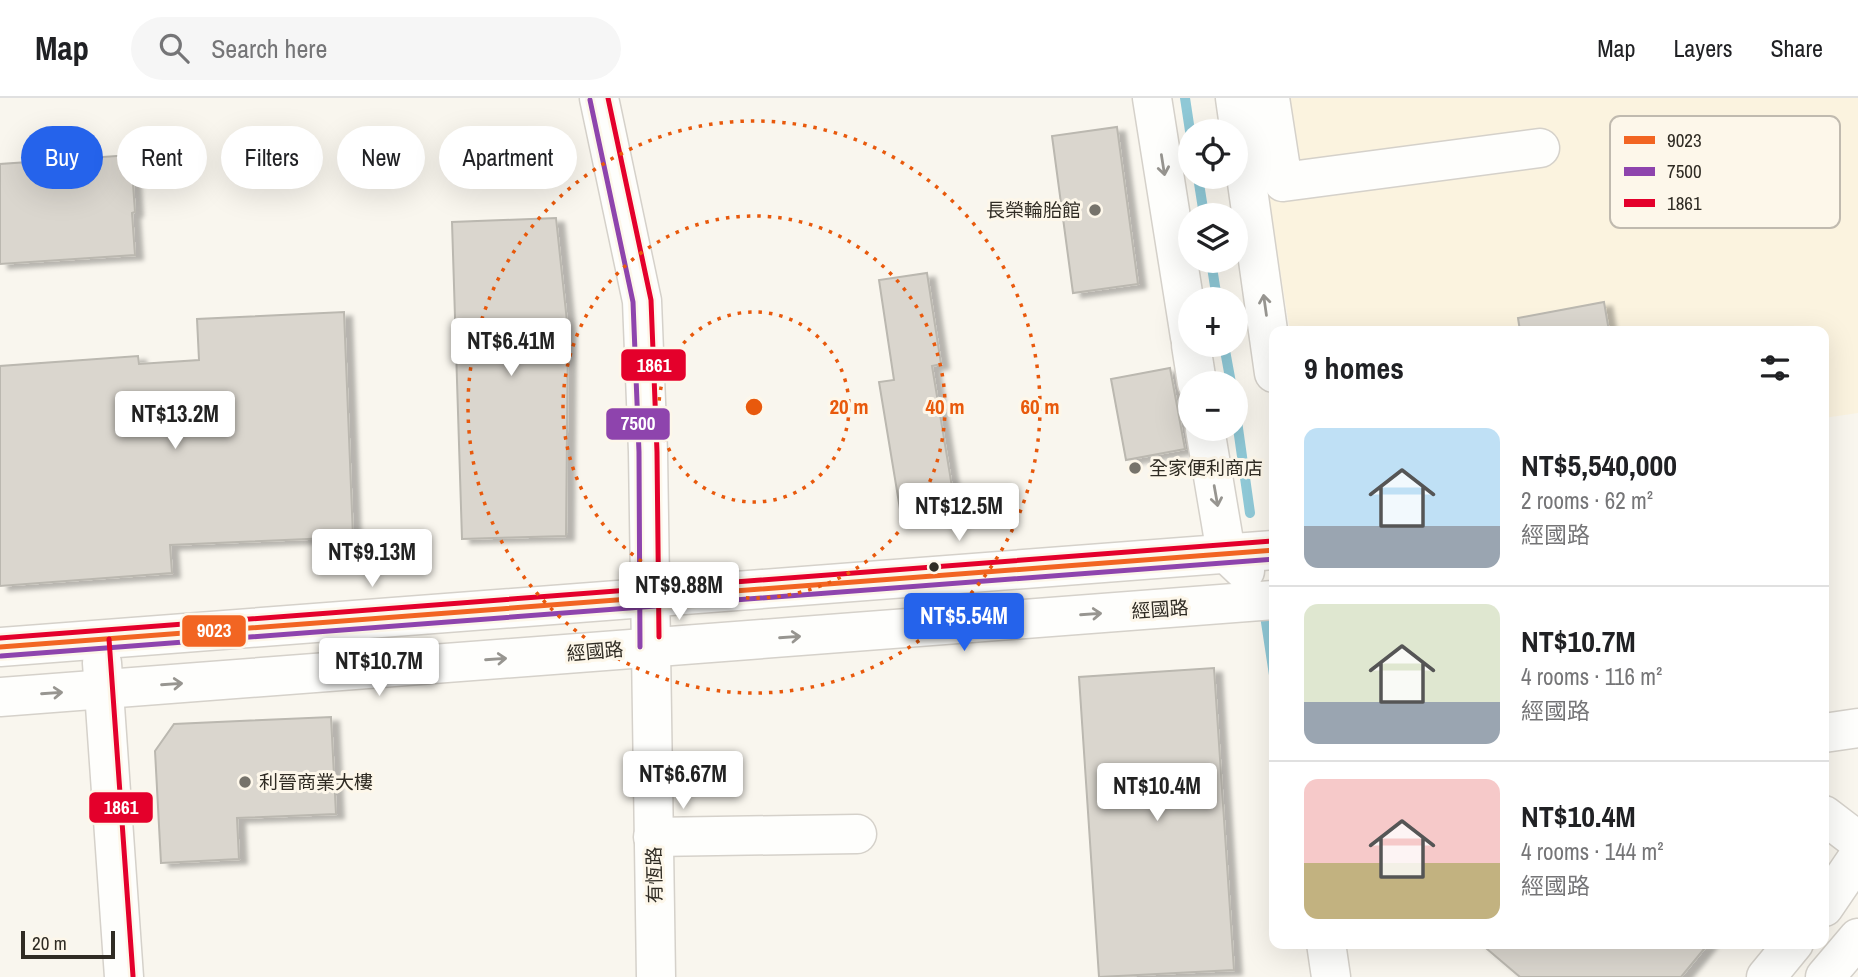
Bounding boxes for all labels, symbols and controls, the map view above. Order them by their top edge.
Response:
search box [131,17,621,80]
text: Map [35,26,89,70]
icon: search [155,29,193,67]
text: Search here [211,31,327,66]
text: Map [1597,32,1635,64]
text: Layers [1673,32,1732,64]
text: Share [1770,32,1823,64]
legend [1610,116,1840,228]
map controls [1178,119,1248,441]
button: locate [1178,119,1248,189]
chip: Buy [21,126,103,189]
chip: Rent [117,126,207,189]
chip: Filters [221,126,323,189]
chip: New [337,126,425,189]
chip: Apartment [439,126,577,189]
text: 9023 [1667,127,1702,153]
one-way arrow [1157,154,1170,176]
text: 7500 [1667,158,1702,184]
text: 1861 [1667,190,1702,216]
place label: 長榮輪胎館 [986,197,1081,223]
marker: 長榮輪胎館 [1087,202,1103,218]
button: layers [1178,203,1248,273]
button: + [1178,287,1248,357]
one-way arrow [1258,295,1271,317]
pin: NT$6.41M [439,318,583,378]
text: NT$6.41M [467,325,555,356]
line badge: 1861 [620,348,687,382]
text: 9 homes [1304,348,1404,388]
icon: filters [1756,349,1794,387]
text: 1861 [637,352,672,378]
button: − [1178,371,1248,441]
pin: NT$13.2M [103,392,247,451]
text: 20 m [829,392,869,421]
text: 40 m [925,392,965,421]
text: 60 m [1020,392,1060,421]
centre of rings [742,395,766,419]
text: NT$13.2M [131,398,219,429]
line badge: 7500 [605,407,671,441]
text: 7500 [621,410,656,436]
text: NT$5,540,000 [1521,445,1677,485]
place label: 全家便利商店 [1149,455,1263,481]
icon: home [1360,456,1444,540]
marker: 全家便利商店 [1127,460,1143,476]
pin: NT$12.5M [887,484,1031,543]
one-way arrow [1210,484,1223,507]
text: 2 rooms · 62 m² [1521,485,1653,516]
text: NT$12.5M [915,490,1003,521]
text: 經國路 [1521,519,1590,550]
pin: NT$9.13M [300,530,444,589]
text: NT$9.13M [328,536,416,567]
unlabelled marker [927,560,941,574]
pin: NT$9.88M [607,562,751,622]
text: NT$9.88M [635,569,723,600]
pin: NT$5.54M [892,594,1036,653]
street label: 經國路 [1131,594,1189,624]
text: NT$5.54M [920,600,1008,631]
one-way arrow [1079,607,1101,620]
line badge: 9023 [181,614,247,648]
text: 9023 [197,617,232,643]
text: NT$10.7M [1521,621,1636,661]
one-way arrow [779,630,802,643]
icon: home [1360,632,1444,716]
street label: 經國路 [565,636,625,666]
pin: NT$10.7M [307,638,451,698]
text: NT$10.7M [335,645,423,676]
one-way arrow [484,652,507,665]
text: 4 rooms · 116 m² [1521,661,1662,692]
one-way arrow [160,677,182,690]
one-way arrow [40,686,63,699]
text: 經國路 [1521,695,1590,726]
pin: NT$6.67M [611,752,755,811]
text: NT$6.67M [639,758,727,789]
pin: NT$10.4M [1085,764,1229,823]
place label: 利晉商業大樓 [259,769,373,795]
text: NT$10.4M [1113,770,1201,801]
marker: 利晉商業大樓 [237,774,253,790]
line badge: 1861 [88,791,154,824]
text: 1861 [104,794,139,820]
text: NT$10.4M [1521,796,1636,836]
icon: home [1360,807,1444,891]
text: 4 rooms · 144 m² [1521,836,1664,867]
street label: 有恆路 [641,846,667,904]
text: 經國路 [1521,870,1590,901]
scale bar [21,928,116,960]
text: 20 m [32,930,67,956]

